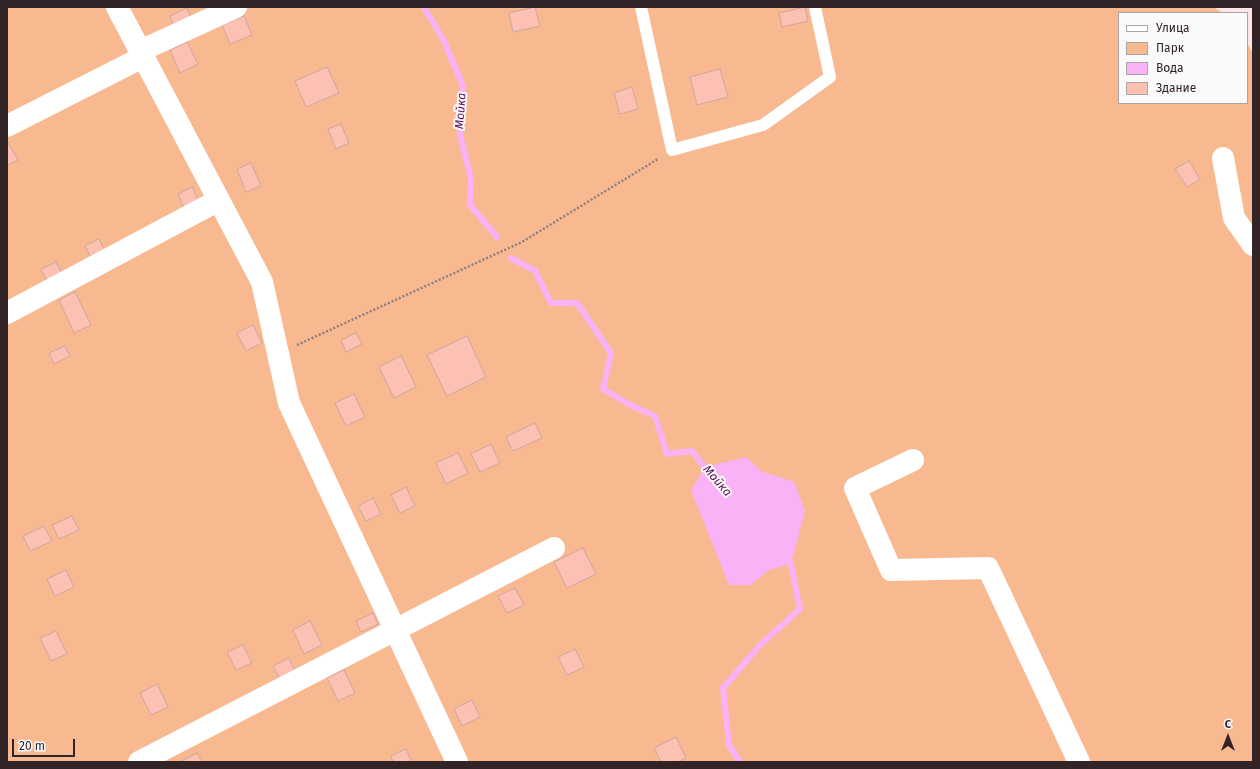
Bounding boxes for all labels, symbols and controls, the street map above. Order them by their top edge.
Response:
legend [1118,12,1248,104]
text: Улица [1156,21,1190,35]
text: Парк [1156,41,1184,55]
text: Вода [1156,61,1183,75]
text: Здание [1156,81,1196,95]
water label: Мойка [453,92,469,130]
water label: Мойка [700,463,734,499]
north arrow [1208,717,1248,757]
text: С [1225,718,1231,731]
scale bar [14,731,77,757]
text: 20 m [19,739,45,753]

